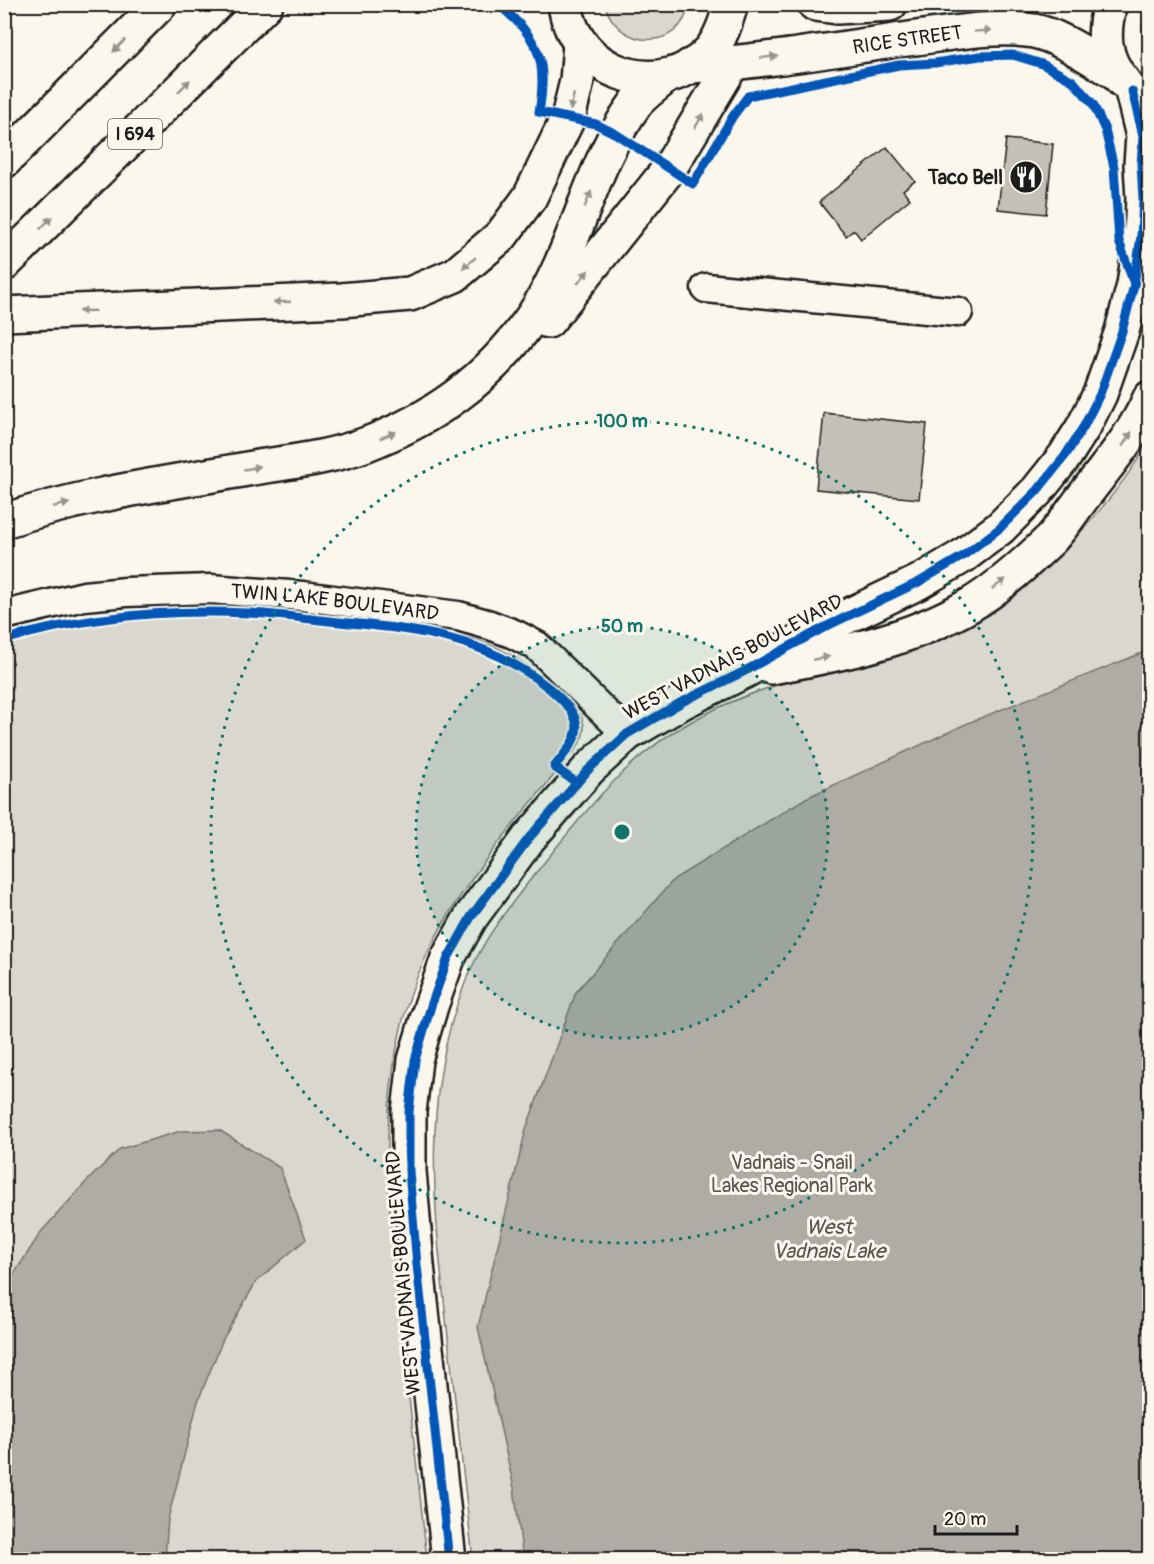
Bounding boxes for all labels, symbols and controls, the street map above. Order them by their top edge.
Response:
street label: RICE STREET [851,19,964,59]
one-way arrow [974,26,993,36]
one-way arrow [112,39,126,53]
one-way arrow [759,53,778,62]
one-way arrow [177,79,191,93]
one-way arrow [567,93,576,112]
one-way arrow [694,113,705,129]
road number: I 694 [108,119,162,149]
restaurant icon: Taco Bell [1008,159,1044,195]
place label: Taco Bell [927,165,1003,190]
one-way arrow [583,190,593,208]
one-way arrow [39,216,53,231]
one-way arrow [462,256,477,269]
one-way arrow [577,269,590,285]
one-way arrow [273,298,292,307]
one-way arrow [78,306,97,315]
text: 100 m [596,410,648,433]
one-way arrow [379,430,397,440]
one-way arrow [1121,431,1132,447]
one-way arrow [243,463,262,472]
one-way arrow [51,500,70,509]
street label: TWIN LAKE BOULEVARD [230,578,440,626]
one-way arrow [992,578,1007,590]
street label: WEST VADNAIS BOULEVARD [619,588,847,726]
text: 50 m [601,615,643,638]
one-way arrow [812,653,831,662]
centre of rings [612,822,632,842]
street label: WEST VADNAIS BOULEVARD [380,1150,426,1396]
park label: Vadnais - Snail Lakes Regional Park [711,1150,874,1198]
water label: West Vadnais Lake [773,1214,888,1265]
scale bar [935,1498,1018,1536]
text: 20 m [944,1508,986,1531]

